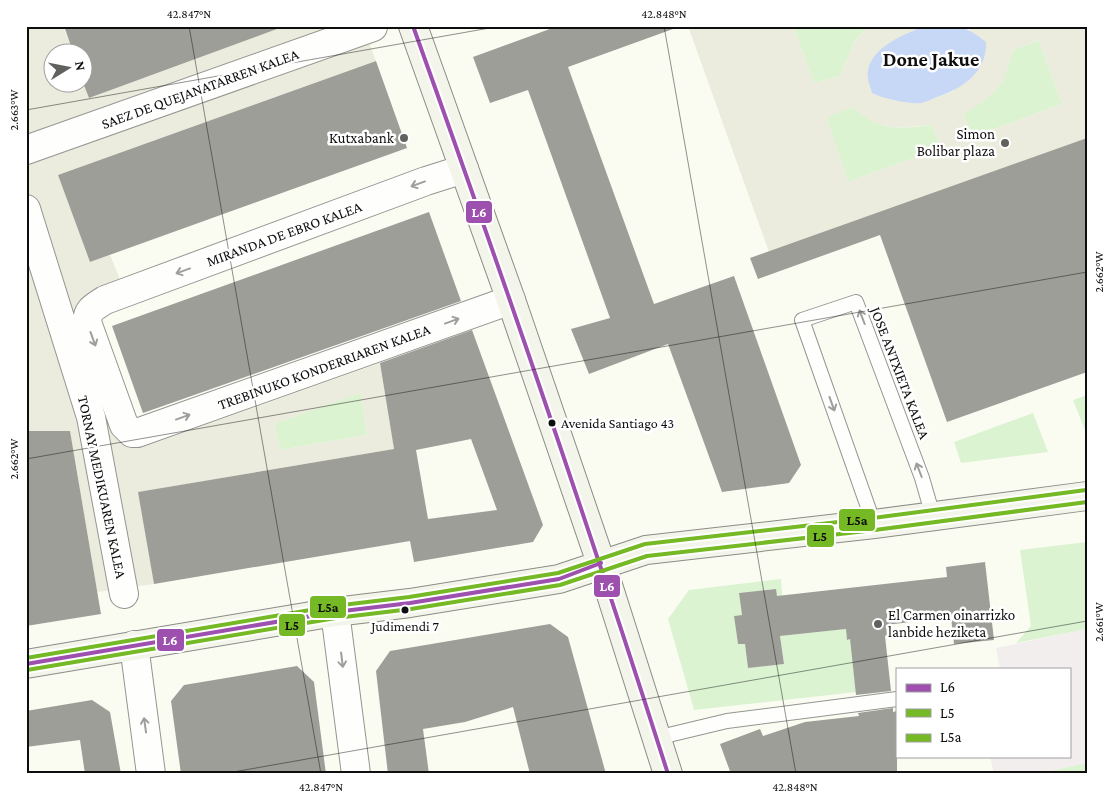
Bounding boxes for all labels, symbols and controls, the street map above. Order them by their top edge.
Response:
text: 42.847°N [167,7,211,21]
text: 42.848°N [641,7,687,21]
north arrow [42,42,92,92]
street label: SAEZ DE QUEJANATARREN KALEA [99,46,301,133]
district label: Done Jakue [883,48,979,70]
text: N [72,60,90,72]
text: 2.663°W [7,89,21,131]
place label: Simon Bolibar plaza [917,126,995,160]
place label: Kutxabank [329,130,395,146]
marker: Kutxabank [398,132,410,144]
marker: Simon Bolibar plaza [999,137,1011,149]
one-way arrow [410,180,426,189]
street label: MIRANDA DE EBRO KALEA [204,198,364,270]
line badge: L6 [465,200,493,224]
text: L6 [471,204,487,220]
text: 2.662°W [1092,251,1106,293]
one-way arrow [176,267,191,276]
street label: JOSE ANTXIETA KALEA [866,303,933,442]
one-way arrow [856,310,865,325]
one-way arrow [444,316,459,325]
street label: TREBINUKO KONDERRIAREN KALEA [216,321,433,413]
one-way arrow [89,331,98,346]
street label: TORNAY MEDIKUAREN KALEA [75,394,129,580]
one-way arrow [828,396,837,411]
one-way arrow [175,412,191,421]
place label: Avenida Santiago 43 [561,415,674,431]
marker: Avenida Santiago 43 [547,418,557,428]
text: 2.662°W [7,438,21,480]
one-way arrow [914,462,923,478]
line badge: L5a [838,508,876,532]
text: L5a [846,512,868,528]
line badge: L5 [806,524,835,548]
text: L5 [813,528,827,544]
line badge: L6 [593,574,621,598]
text: L6 [599,578,615,594]
line badge: L5a [309,595,347,619]
text: L5a [317,599,339,615]
text: 2.661°W [1092,602,1106,642]
marker: Judimendi 7 [400,605,410,615]
place label: El Carmen oinarrizko lanbide heziketa [888,607,1015,640]
line badge: L5 [278,613,306,637]
text: L5 [285,617,299,633]
place label: Judimendi 7 [369,618,439,634]
marker: El Carmen oinarrizko lanbide heziketa [872,618,884,630]
line badge: L6 [156,628,185,652]
text: L6 [162,632,178,648]
one-way arrow [337,652,347,668]
legend [896,668,1070,758]
text: L6 [940,679,955,695]
text: L5 [940,705,955,721]
one-way arrow [140,718,150,734]
text: L5a [940,729,962,745]
text: 42.847°N [299,780,343,794]
text: 42.848°N [772,780,818,794]

